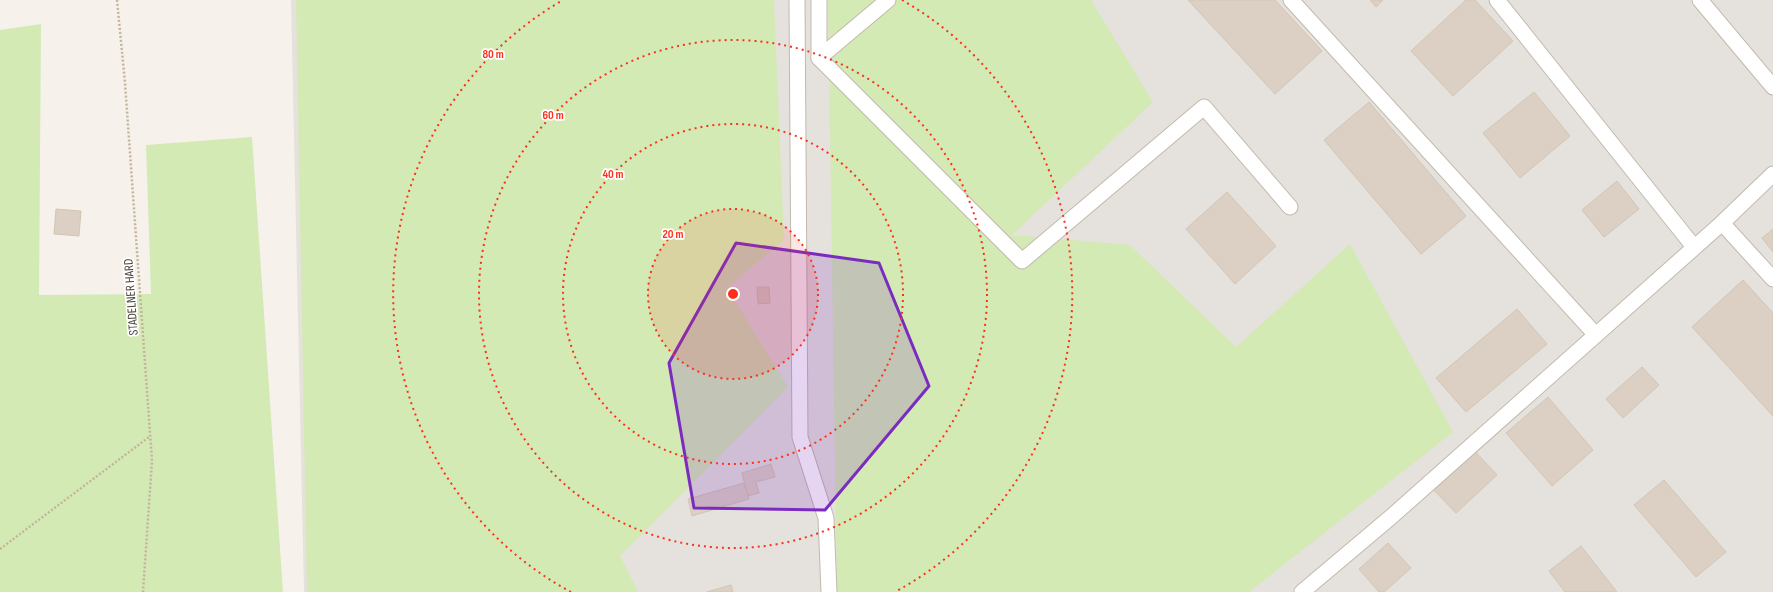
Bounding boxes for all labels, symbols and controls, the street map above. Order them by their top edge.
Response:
text: 80 m [482,47,504,62]
text: 60 m [542,108,564,123]
text: 40 m [602,167,624,182]
text: 20 m [663,227,683,242]
street label: STADELNER HARD [120,258,142,336]
centre of rings [726,287,740,301]

